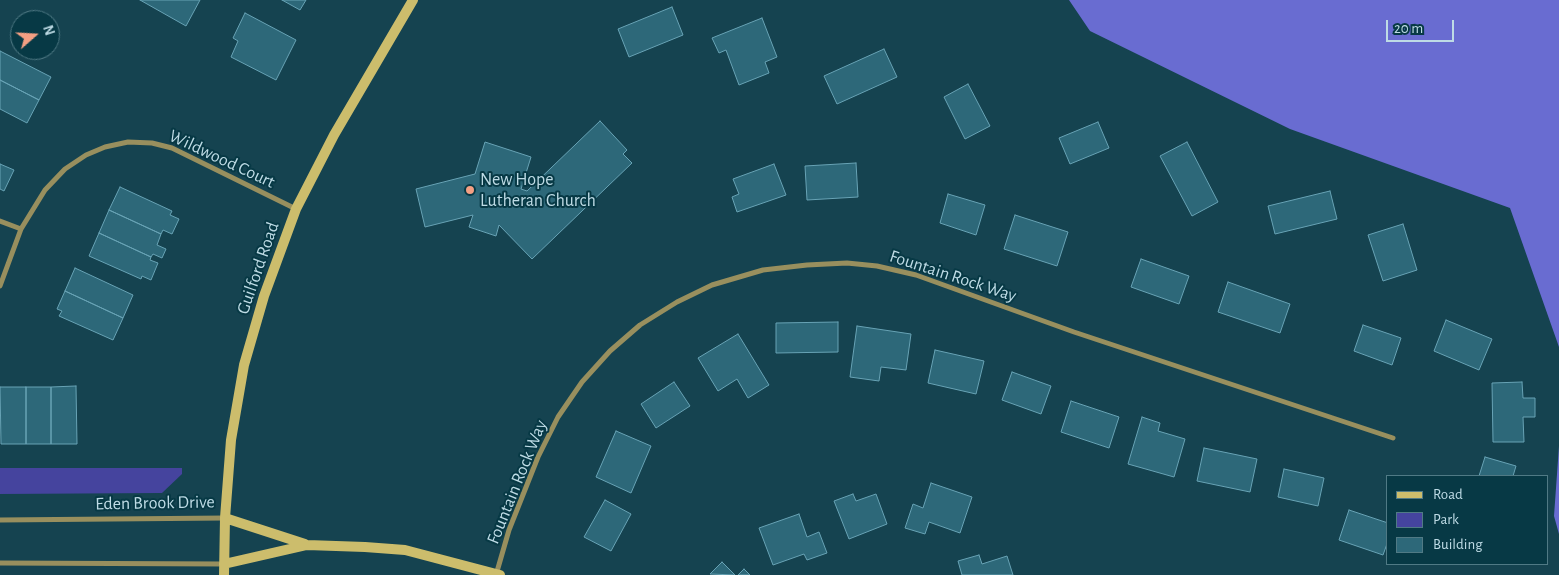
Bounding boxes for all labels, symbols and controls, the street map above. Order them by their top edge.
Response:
north arrow [10,10,60,60]
scale bar [1389,10,1456,42]
text: 20 m [1394,21,1423,36]
text: N [40,24,56,37]
street label: Wildwood Court [166,125,278,193]
place label: New Hope Lutheran Church [480,169,596,212]
marker: New Hope Lutheran Church [464,184,476,196]
street label: Guilford Road [232,219,284,317]
street label: Fountain Rock Way [887,245,1019,307]
street label: Fountain Rock Way [482,417,552,547]
legend [1386,475,1549,565]
text: Road [1433,487,1463,502]
street label: Eden Brook Drive [95,491,215,515]
text: Park [1433,512,1459,527]
text: Building [1433,537,1483,552]

